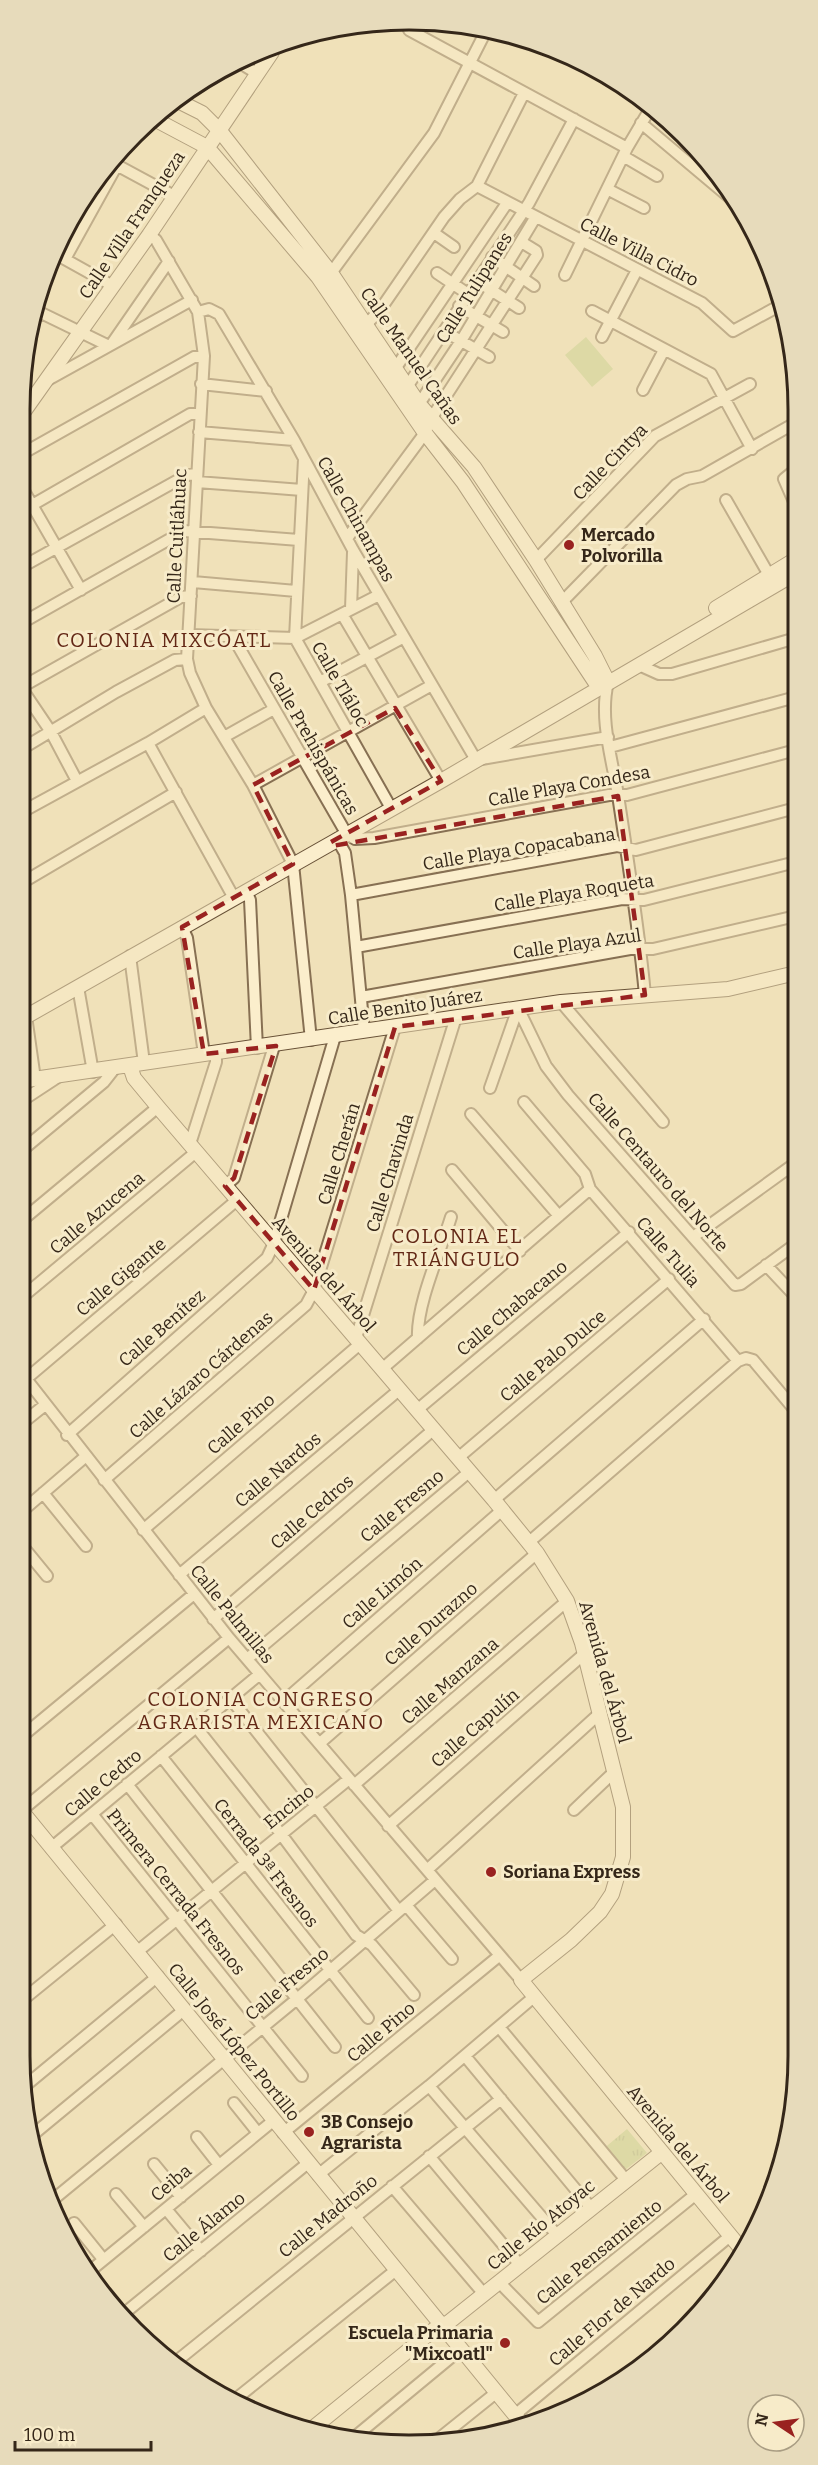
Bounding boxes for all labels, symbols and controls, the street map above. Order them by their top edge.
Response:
street label: Calle Villa Franqueza [74,147,190,303]
street label: Calle Villa Cidro [576,213,702,291]
street label: Calle Tulipanes [431,228,517,348]
street label: Calle Manuel Cañas [355,283,467,429]
street label: Calle Cintya [568,419,652,505]
street label: Calle Chinampas [312,452,400,586]
street label: Calle Cuitláhuac [162,468,192,604]
place label: Mercado Polvorilla [581,524,663,567]
marker: Mercado Polvorilla [562,538,576,552]
district label: COLONIA MIXCÓATL [56,628,272,652]
street label: Calle Tláloc [307,637,373,731]
street label: Calle Prehispánicas [263,667,363,819]
street label: Calle Playa Condesa [486,761,652,811]
street label: Calle Playa Copacabana [421,823,617,875]
street label: Calle Playa Roqueta [492,869,656,917]
street label: Calle Playa Azul [511,924,643,964]
street label: Calle Benito Juárez [326,984,484,1030]
street label: Calle Centauro del Norte [583,1088,733,1256]
street label: Calle Cherán [313,1100,365,1208]
street label: Calle Chavinda [362,1111,419,1235]
street label: Calle Azucena [45,1167,149,1259]
street label: Avenida del Árbol [268,1211,380,1337]
street label: Calle Tulia [631,1212,705,1292]
district label: COLONIA EL TRIÁNGULO [391,1224,523,1271]
street label: Calle Gigante [72,1233,170,1321]
street label: Calle Chabacano [452,1255,572,1361]
street label: Calle Benítez [114,1284,210,1372]
street label: Calle Palo Dulce [495,1305,611,1407]
street label: Calle Lázaro Cárdenas [125,1307,277,1443]
street label: Calle Pino [203,1389,279,1459]
street label: Calle Nardos [230,1428,326,1512]
street label: Calle Fresno [356,1465,448,1547]
street label: Calle Cedros [266,1470,358,1554]
street label: Calle Limón [337,1552,427,1634]
street label: Calle Palmillas [185,1560,279,1668]
street label: Calle Durazno [380,1578,482,1670]
street label: Avenida del Árbol [574,1598,636,1746]
street label: Calle Manzana [397,1633,503,1729]
street label: Calle Capulín [426,1683,524,1772]
district label: COLONIA CONGRESO AGRARISTA MEXICANO [137,1687,385,1734]
street label: Calle Cedro [60,1744,146,1822]
street label: Encino [259,1780,319,1834]
street label: Cerrada 3ª Fresnos [209,1794,323,1932]
street label: Primera Cerrada Fresnos [102,1804,250,1980]
place label: Soriana Express [503,1861,640,1883]
marker: Soriana Express [484,1865,498,1879]
street label: Calle Fresno [241,1943,333,2025]
street label: Calle José López Portillo [163,1958,305,2126]
street label: Calle Pino [342,1997,420,2067]
street label: Avenida del Árbol [622,2081,734,2207]
place label: 3B Consejo Agrarista [321,2111,413,2154]
marker: 3B Consejo Agrarista [302,2125,316,2139]
street label: Ceiba [146,2160,196,2206]
street label: Calle Madroño [274,2169,382,2263]
street label: Calle Río Atoyac [483,2175,599,2275]
street label: Calle Álamo [158,2187,250,2267]
street label: Calle Pensamiento [532,2195,666,2309]
street label: Calle Flor de Nardo [544,2253,680,2371]
place label: Escuela Primaria "Mixcoatl" [348,2322,493,2365]
marker: Escuela Primaria "Mixcoatl" [498,2336,512,2350]
north arrow [746,2393,806,2453]
text: N [751,2412,773,2428]
scale bar [15,2414,152,2452]
text: 100 m [24,2424,75,2446]

